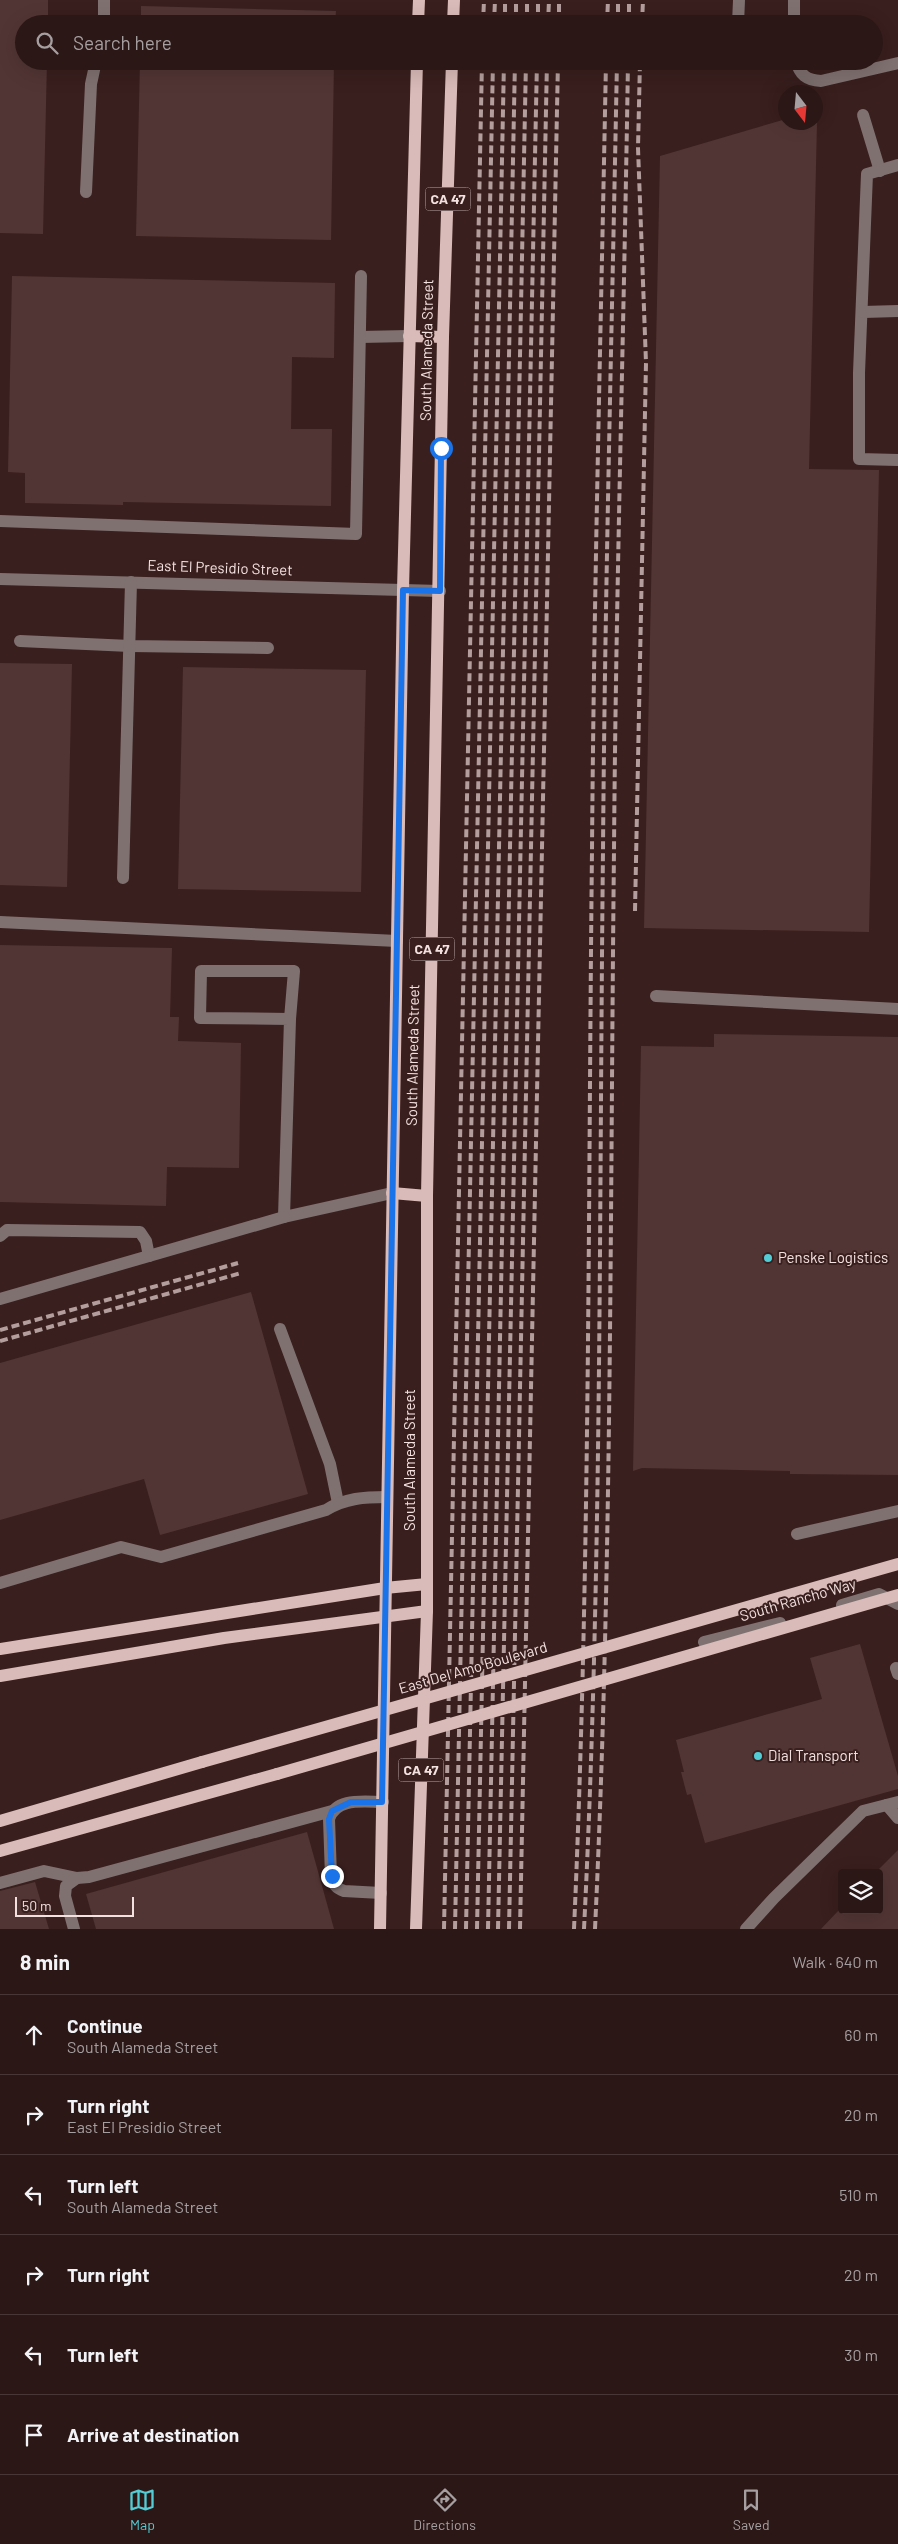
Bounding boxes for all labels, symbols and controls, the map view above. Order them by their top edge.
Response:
search box [15,15,883,70]
icon: search [33,29,61,57]
text: Search here [73,31,172,54]
north arrow [778,85,823,130]
road number: CA 47 [426,188,470,210]
street label: South Alameda Street [416,279,436,421]
route start [430,437,453,460]
street label: East El Presidio Street [147,555,293,579]
road number: CA 47 [410,938,454,961]
street label: South Alameda Street [402,984,422,1126]
place label: Penske Logistics [778,1248,888,1266]
marker: Penske Logistics [762,1252,774,1264]
street label: South Alameda Street [400,1389,418,1531]
street label: South Rancho Way [737,1574,858,1624]
street label: East Del Amo Boulevard [396,1637,549,1697]
place label: Dial Transport [768,1746,859,1764]
marker: Dial Transport [752,1750,764,1762]
road number: CA 47 [398,1758,444,1782]
route end [321,1865,344,1888]
map controls [838,1869,883,1914]
button: layers [838,1869,883,1914]
scale bar [15,1894,134,1917]
text: 50 m [22,1897,51,1914]
text: 8 min [20,1949,70,1974]
text: Walk · 640 m [793,1952,878,1971]
text: Continue [67,2014,143,2037]
icon: ahead [20,2021,48,2049]
text: 60 m [844,2025,878,2044]
text: South Alameda Street [67,2037,218,2056]
text: Turn right [67,2094,149,2117]
icon: right [20,2101,48,2129]
text: 20 m [844,2105,878,2124]
text: East El Presidio Street [67,2117,222,2136]
text: Turn left [67,2174,138,2197]
icon: left [20,2181,48,2209]
text: 510 m [839,2185,878,2204]
text: South Alameda Street [67,2197,218,2216]
icon: right [20,2261,48,2289]
text: Turn right [67,2263,149,2286]
text: 20 m [844,2265,878,2284]
icon: left [20,2341,48,2369]
text: Turn left [67,2343,138,2366]
text: 30 m [844,2345,878,2364]
icon: arrive [20,2421,48,2449]
text: Arrive at destination [67,2423,239,2446]
tab: Map [128,2486,156,2533]
tab: Directions [413,2486,476,2533]
tab: Saved [733,2486,770,2533]

